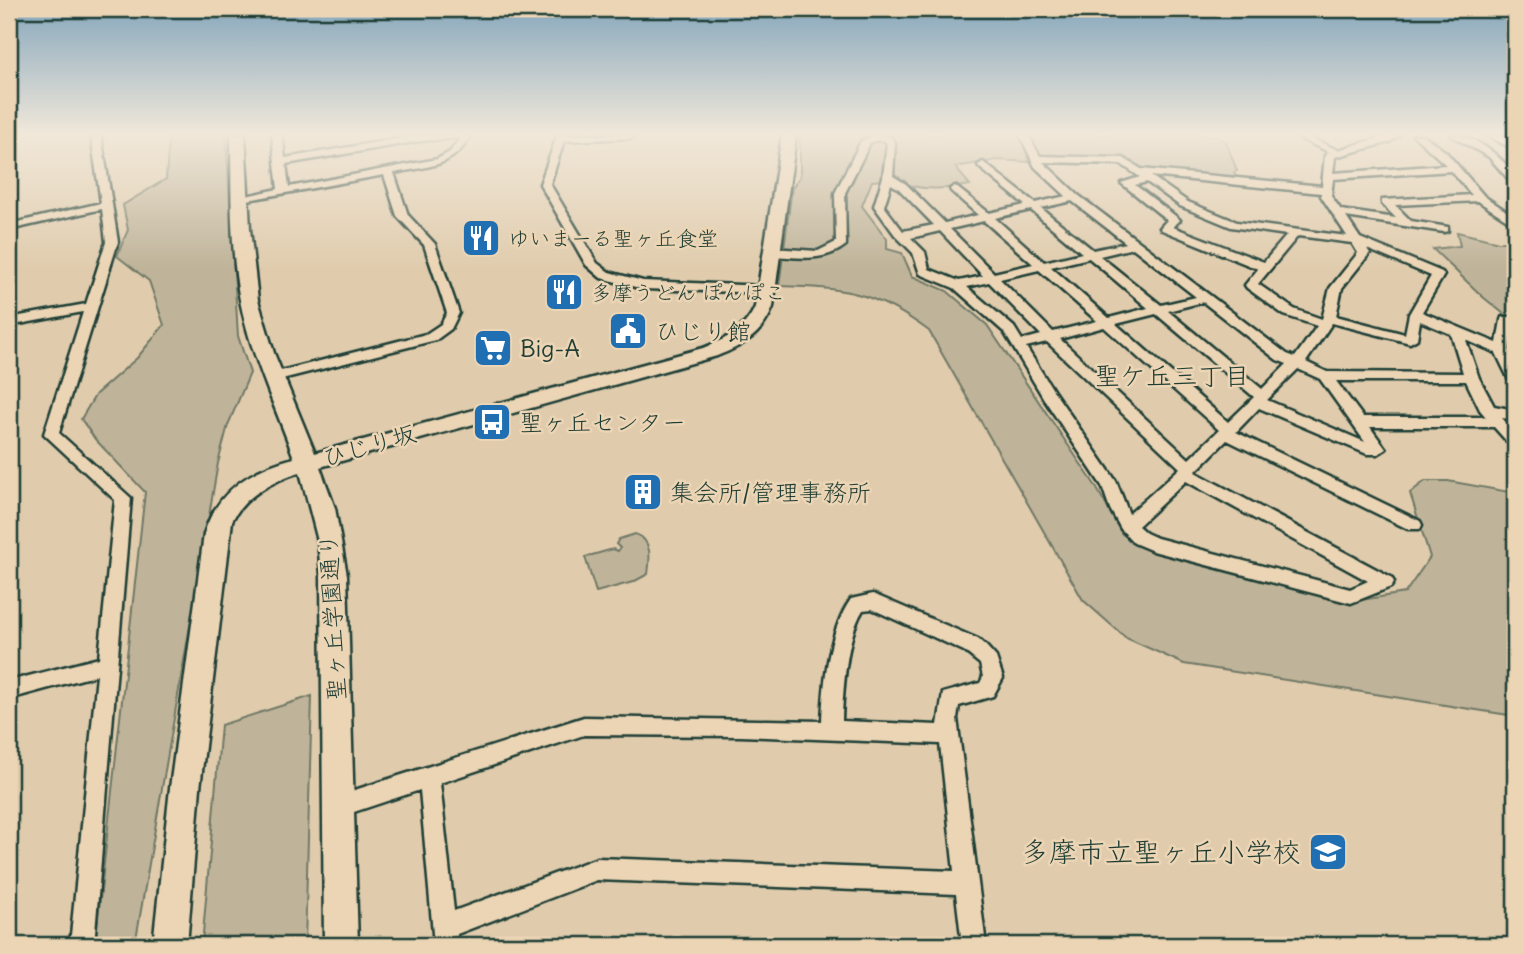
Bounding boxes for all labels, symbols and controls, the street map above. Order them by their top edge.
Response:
restaurant icon: ゆいまーる聖ヶ丘食堂 [460,217,502,259]
place label: ゆいまーる聖ヶ丘食堂 [508,225,718,252]
restaurant icon: 多摩うどん ぽんぽこ [543,271,585,313]
place label: 多摩うどん ぽんぽこ [591,279,785,306]
public building icon: ひじり館 [607,310,649,352]
place label: ひじり館 [655,316,751,346]
supermarket icon: Big-A [472,327,514,369]
place label: Big-A [520,333,580,363]
district label: 聖ケ丘三丁目 [1094,359,1250,392]
bus stop icon: 聖ヶ丘センター [471,401,513,443]
place label: 聖ヶ丘センター [519,407,686,437]
street label: ひじり坂 [319,417,419,473]
building icon: 集会所/管理事務所 [622,471,664,513]
place label: 集会所/管理事務所 [670,477,871,507]
street label: 聖ヶ丘学園通り [313,532,351,702]
school or university icon: 多摩市立聖ヶ丘小学校 [1307,831,1349,873]
place label: 多摩市立聖ヶ丘小学校 [1021,834,1301,870]

